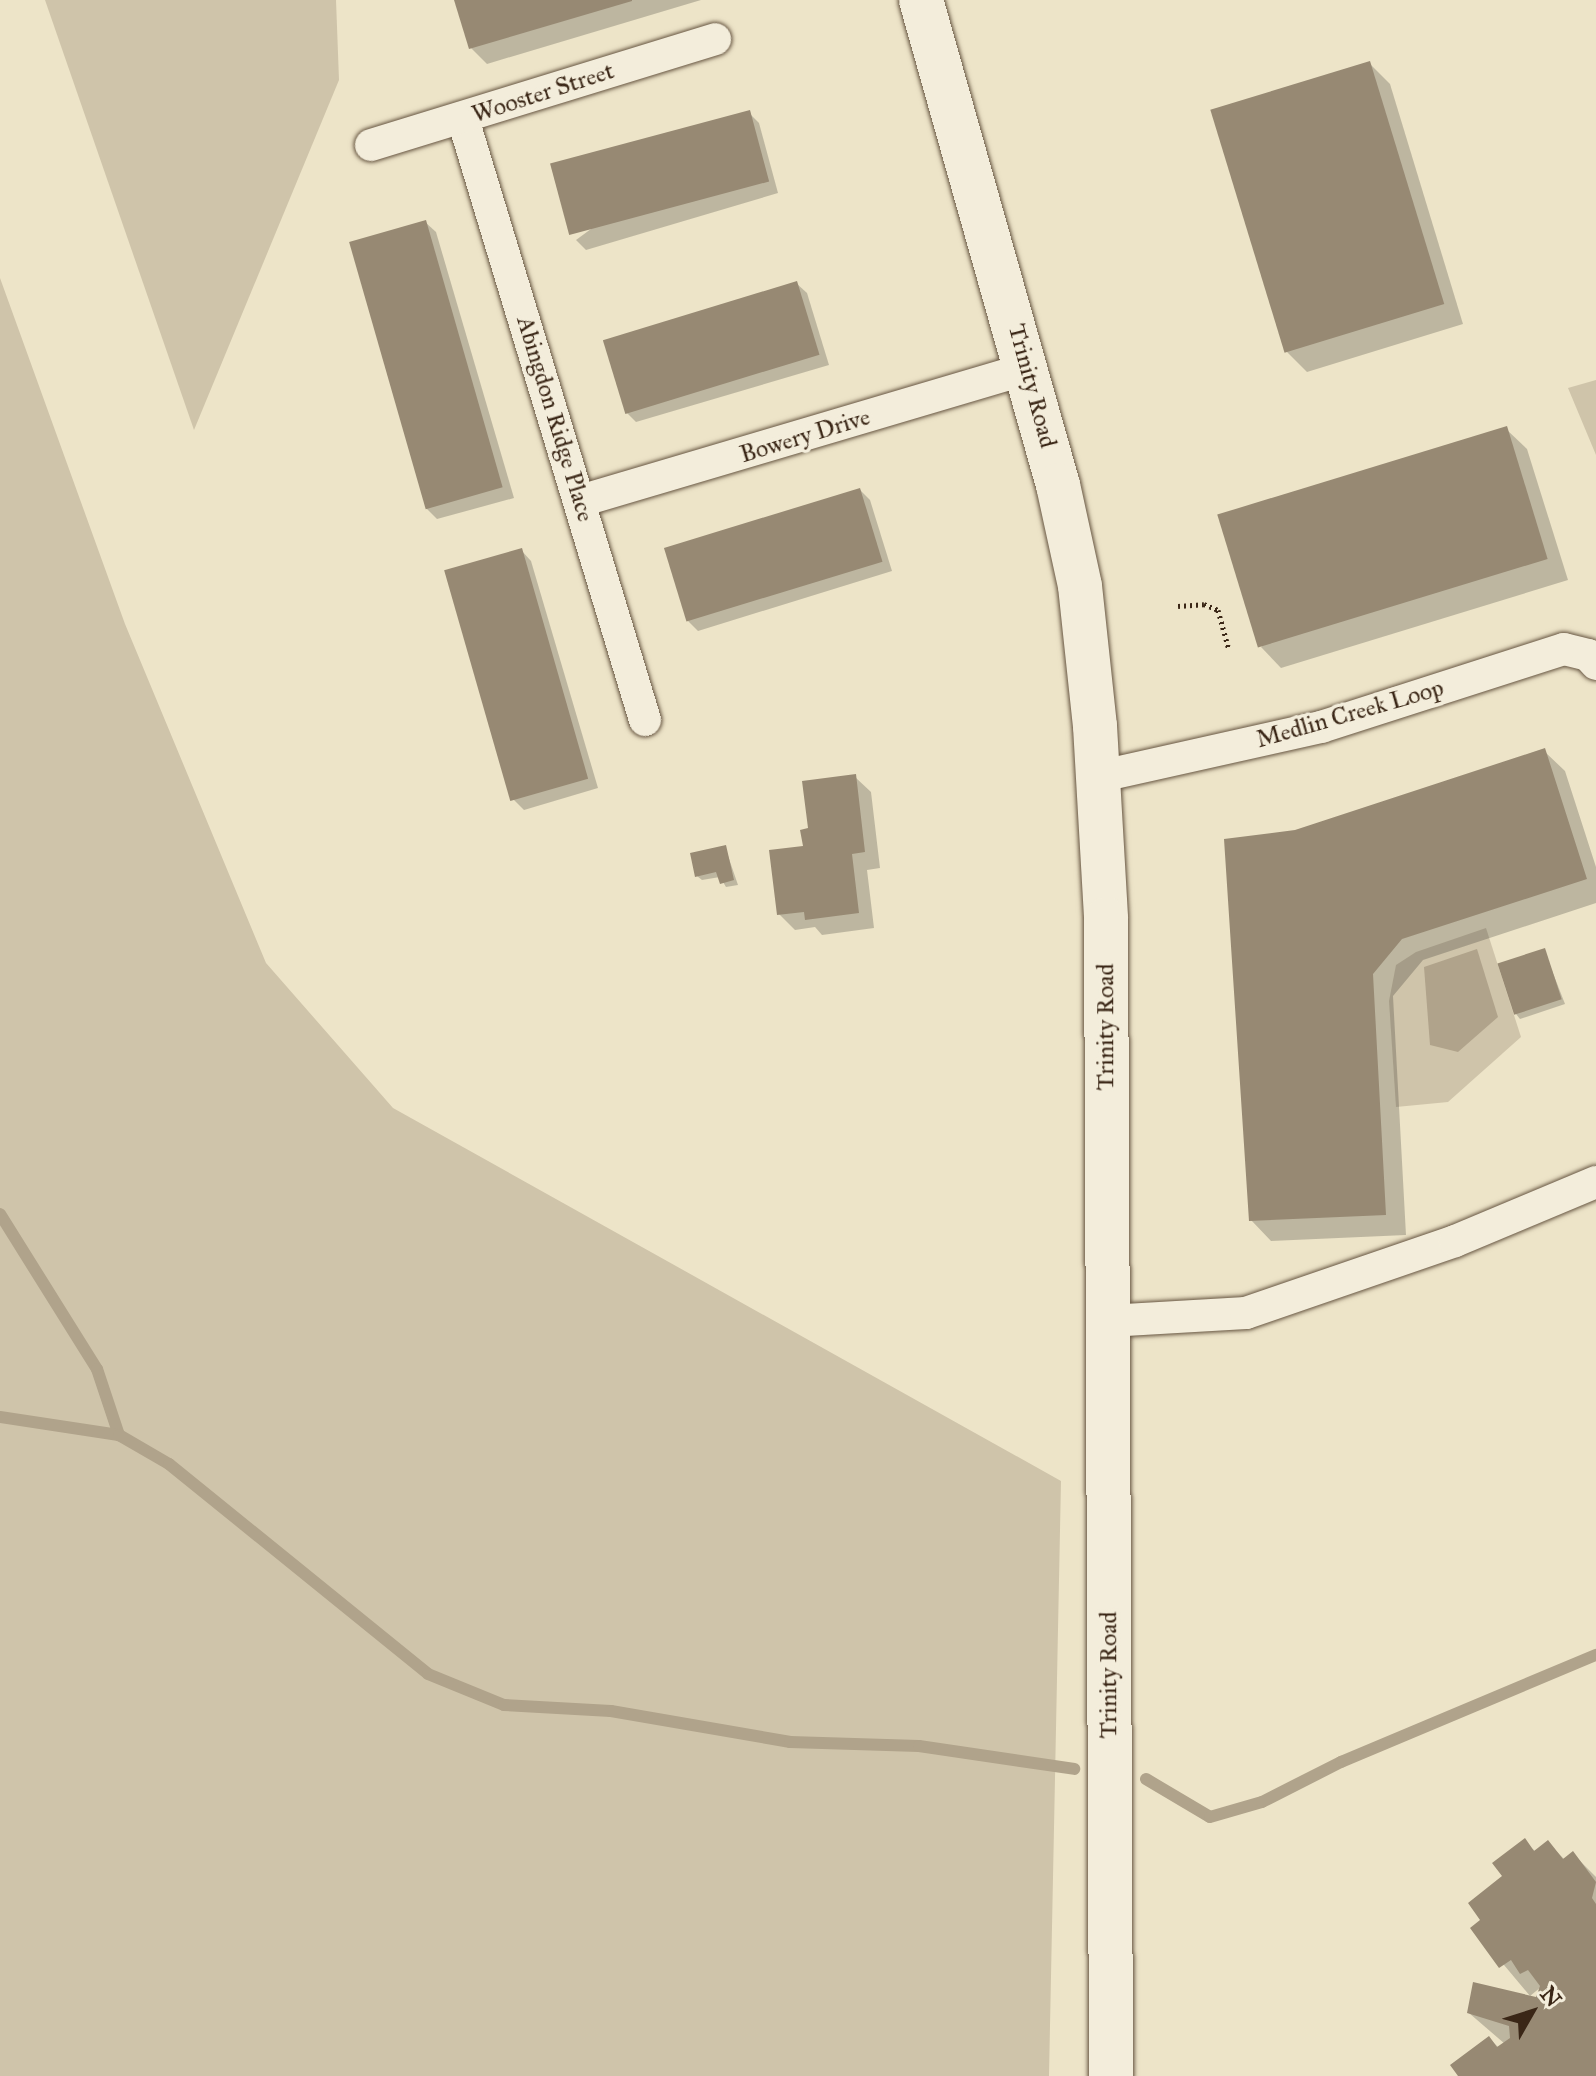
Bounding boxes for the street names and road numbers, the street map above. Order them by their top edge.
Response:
street label: Wooster Street [468,57,618,129]
street label: Abingdon Ridge Place [510,313,600,525]
street label: Trinity Road [1002,321,1062,451]
street label: Bowery Drive [736,403,874,469]
street label: Medlin Creek Loop [1253,673,1447,755]
street label: Trinity Road [1092,964,1120,1090]
street label: Trinity Road [1095,1612,1123,1738]

